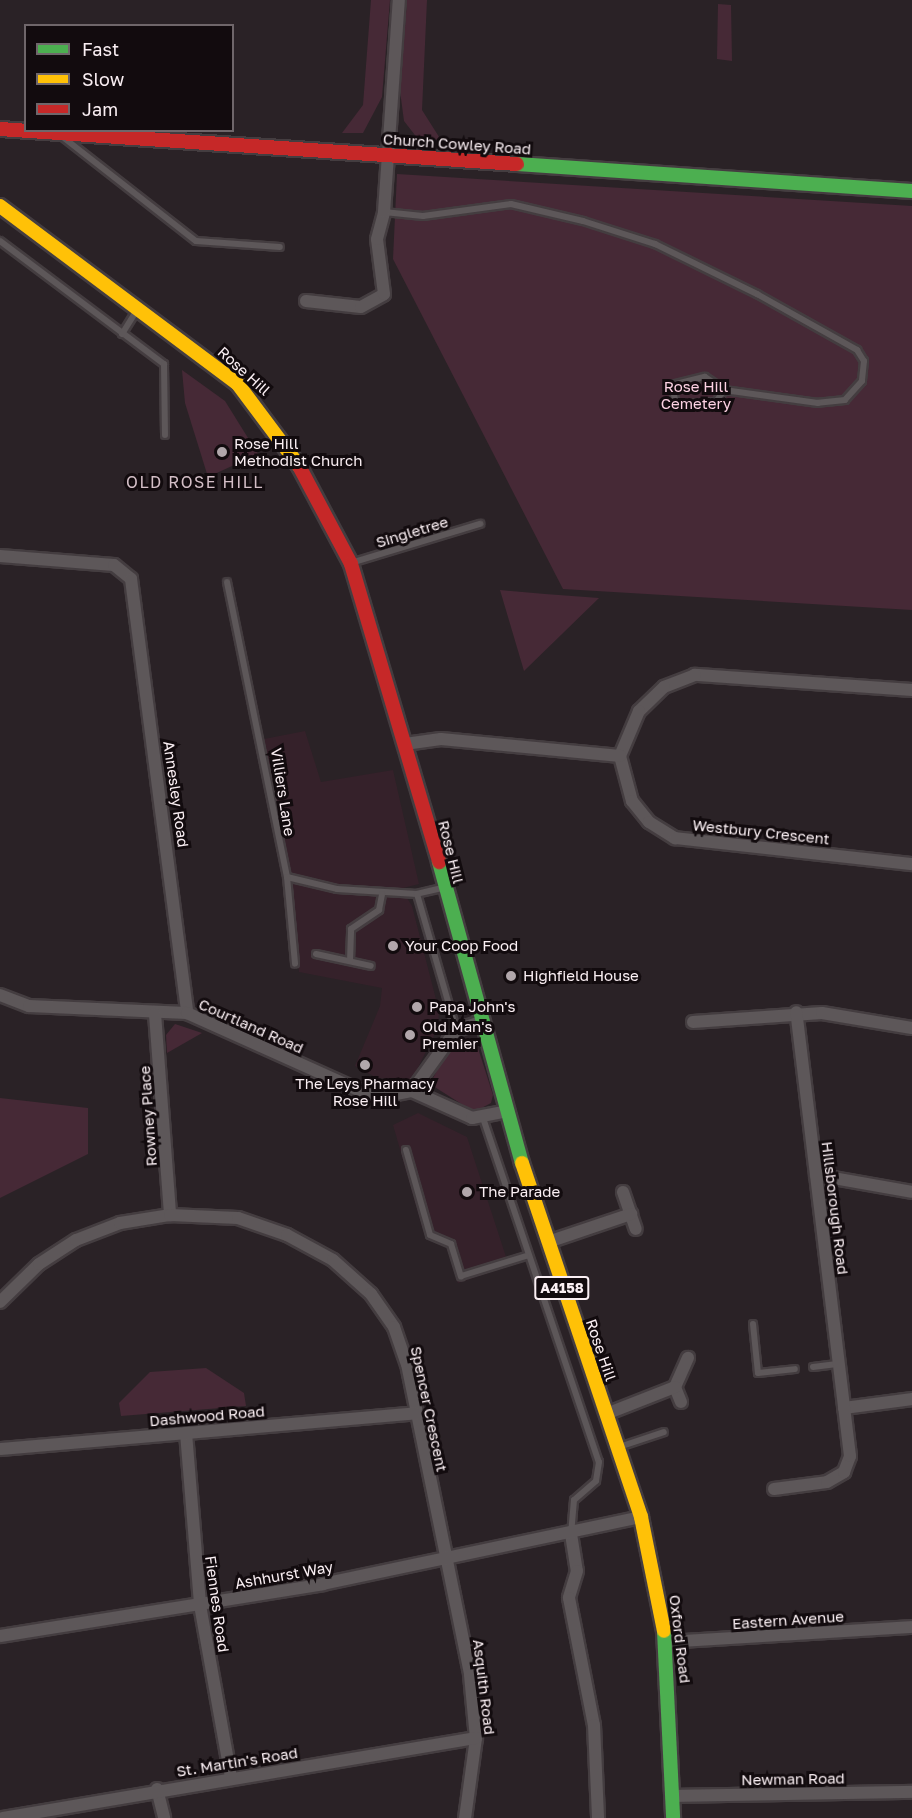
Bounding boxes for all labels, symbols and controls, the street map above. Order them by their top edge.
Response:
legend [24,24,234,132]
text: Fast [82,38,119,60]
text: Slow [82,68,124,90]
text: Jam [82,98,118,120]
street label: Church Cowley Road [382,130,532,158]
street label: Rose Hill [214,343,274,399]
park label: Rose Hill Cemetery [661,377,731,412]
place label: Rose Hill Methodist Church [234,434,362,469]
marker: Rose Hill Methodist Church [215,445,229,459]
district label: OLD ROSE HILL [126,472,264,492]
street label: Singletree [374,512,450,552]
street label: Annesley Road [160,740,192,848]
street label: Villiers Lane [267,747,299,837]
street label: Westbury Crescent [692,816,830,848]
street label: Rose Hill [434,819,468,885]
place label: Your Coop Food [405,937,518,955]
marker: Your Coop Food [386,939,400,953]
place label: Highfield House [523,967,639,985]
marker: Highfield House [504,969,518,983]
street label: Courtland Road [196,995,306,1057]
place label: Papa John's [429,998,515,1016]
marker: Papa John's [410,1000,424,1014]
place label: Old Man's Premier [422,1017,492,1052]
marker: Old Man's Premier [403,1028,417,1042]
marker: The Leys Pharmacy Rose Hill [358,1058,372,1072]
street label: Rowney Place [136,1065,160,1167]
place label: The Leys Pharmacy Rose Hill [295,1074,435,1109]
street label: Hillsborough Road [818,1140,852,1276]
place label: The Parade [479,1183,560,1201]
marker: The Parade [460,1185,474,1199]
road number: A4158 [534,1277,590,1299]
street label: Rose Hill [582,1317,620,1383]
street label: Spencer Crescent [407,1345,451,1473]
street label: Dashwood Road [149,1402,265,1430]
street label: Fiennes Road [201,1555,233,1653]
street label: Ashhurst Way [234,1558,334,1592]
street label: Oxford Road [666,1594,694,1684]
street label: Eastern Avenue [732,1607,844,1633]
street label: Asquith Road [469,1638,499,1736]
street label: St. Martin's Road [175,1744,299,1780]
street label: Newman Road [741,1769,845,1789]

